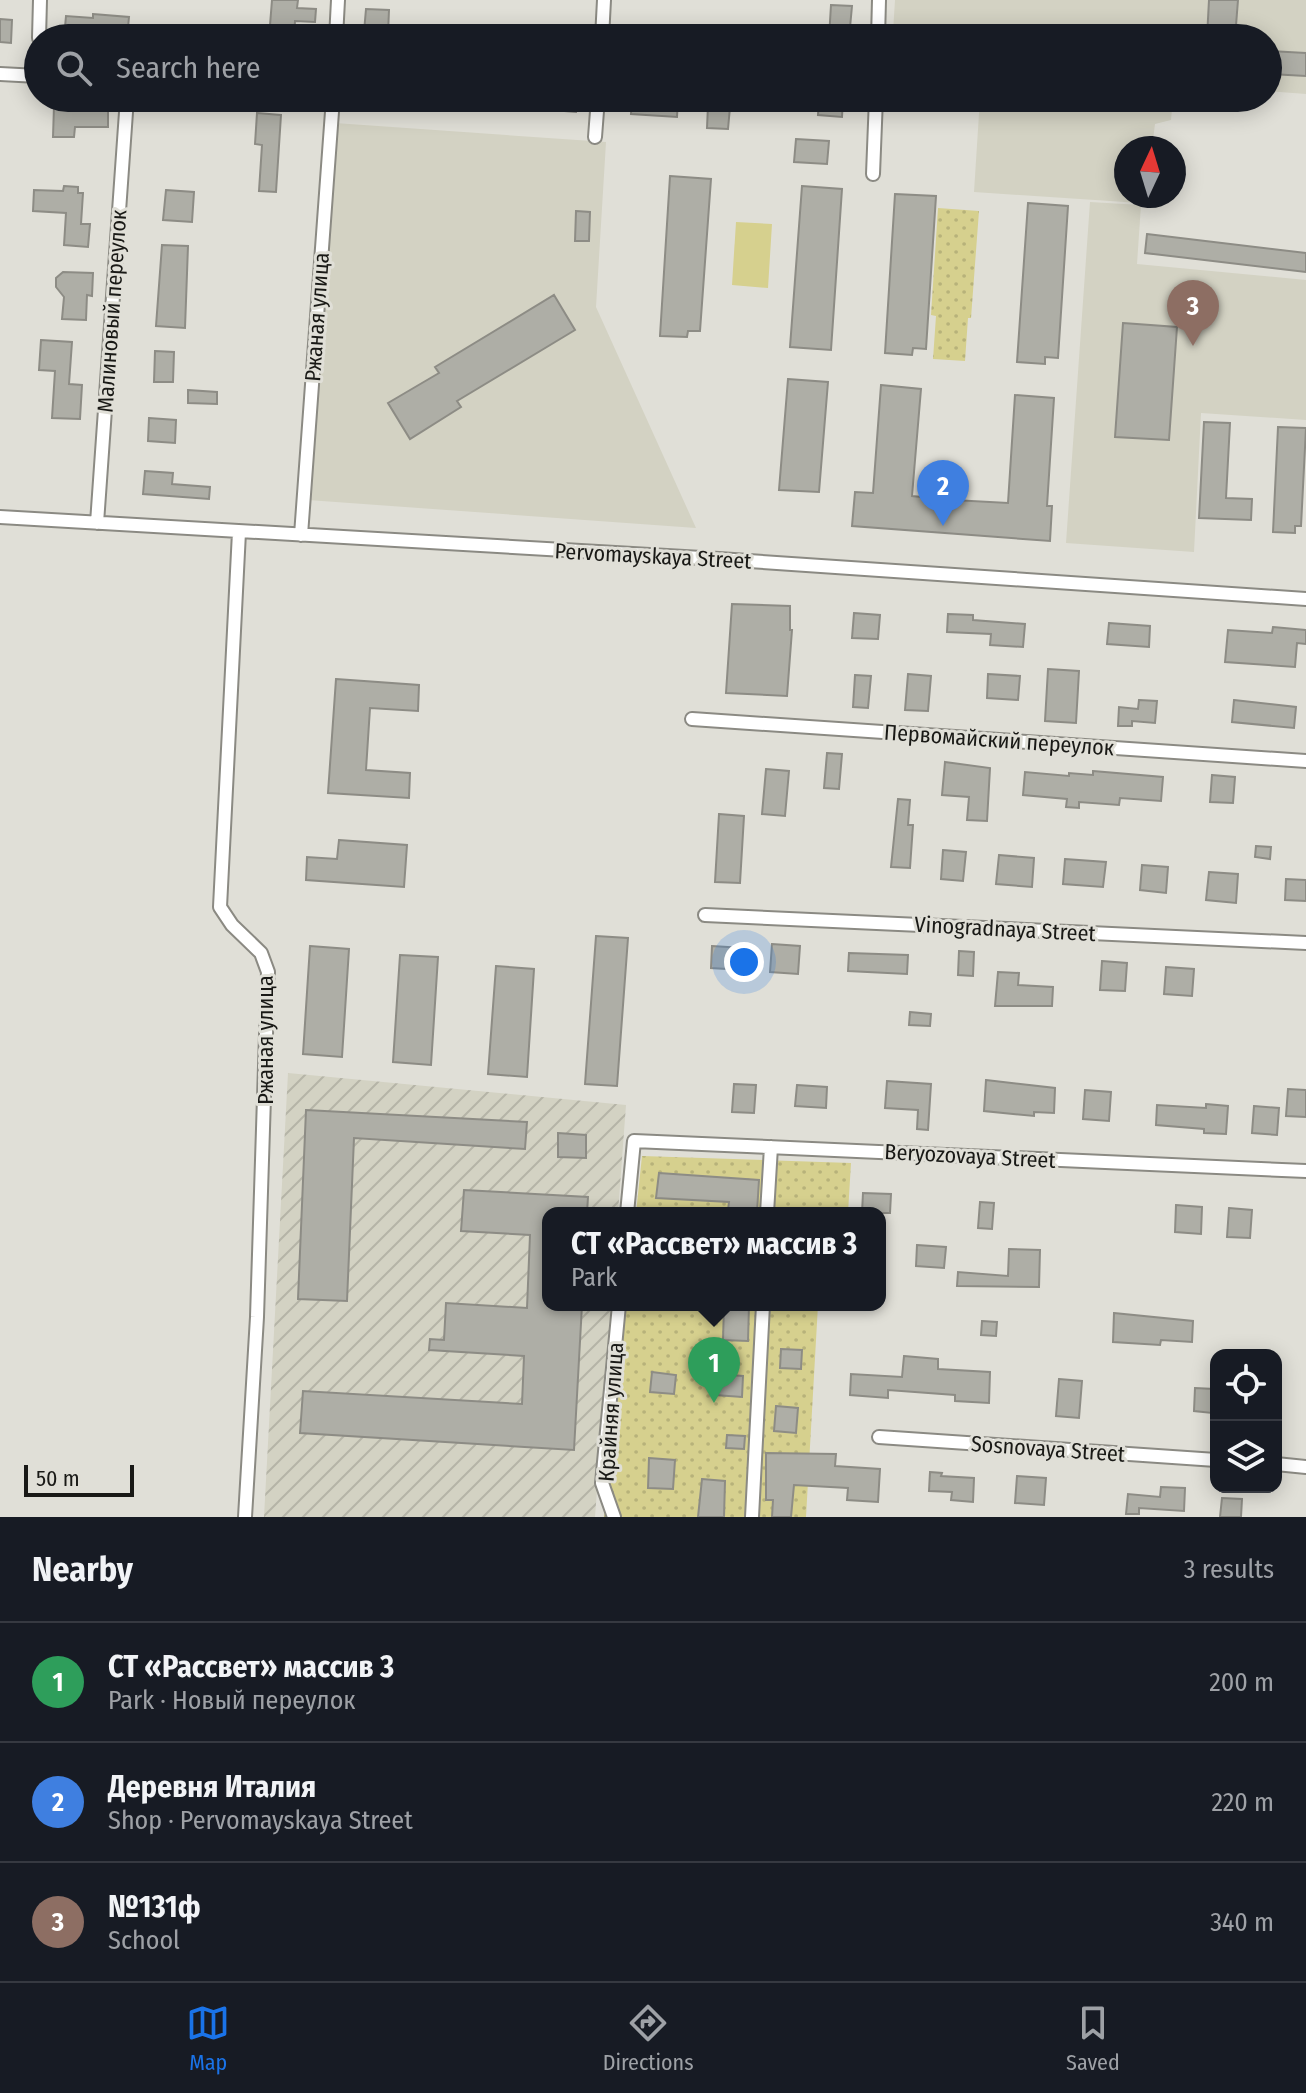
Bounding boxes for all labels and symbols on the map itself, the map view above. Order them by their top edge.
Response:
north arrow [1114,136,1186,208]
street label: Малиновый переулок [91,208,133,413]
street label: Ржаная улица [299,252,335,382]
pin: 3 [1167,280,1219,346]
pin: 2 [917,460,969,526]
street label: Pervomayskaya Street [554,537,753,575]
street label: Первомайский переулок [883,718,1116,762]
street label: Vinogradnaya Street [914,911,1097,947]
your location [724,942,764,982]
street label: Ржаная улица [252,975,279,1105]
street label: Beryozovaya Street [884,1138,1057,1174]
pin: 1 [688,1337,740,1403]
street label: Крайняя улица [593,1341,629,1483]
street label: Sosnovaya Street [970,1430,1127,1468]
scale bar [24,1461,134,1497]

